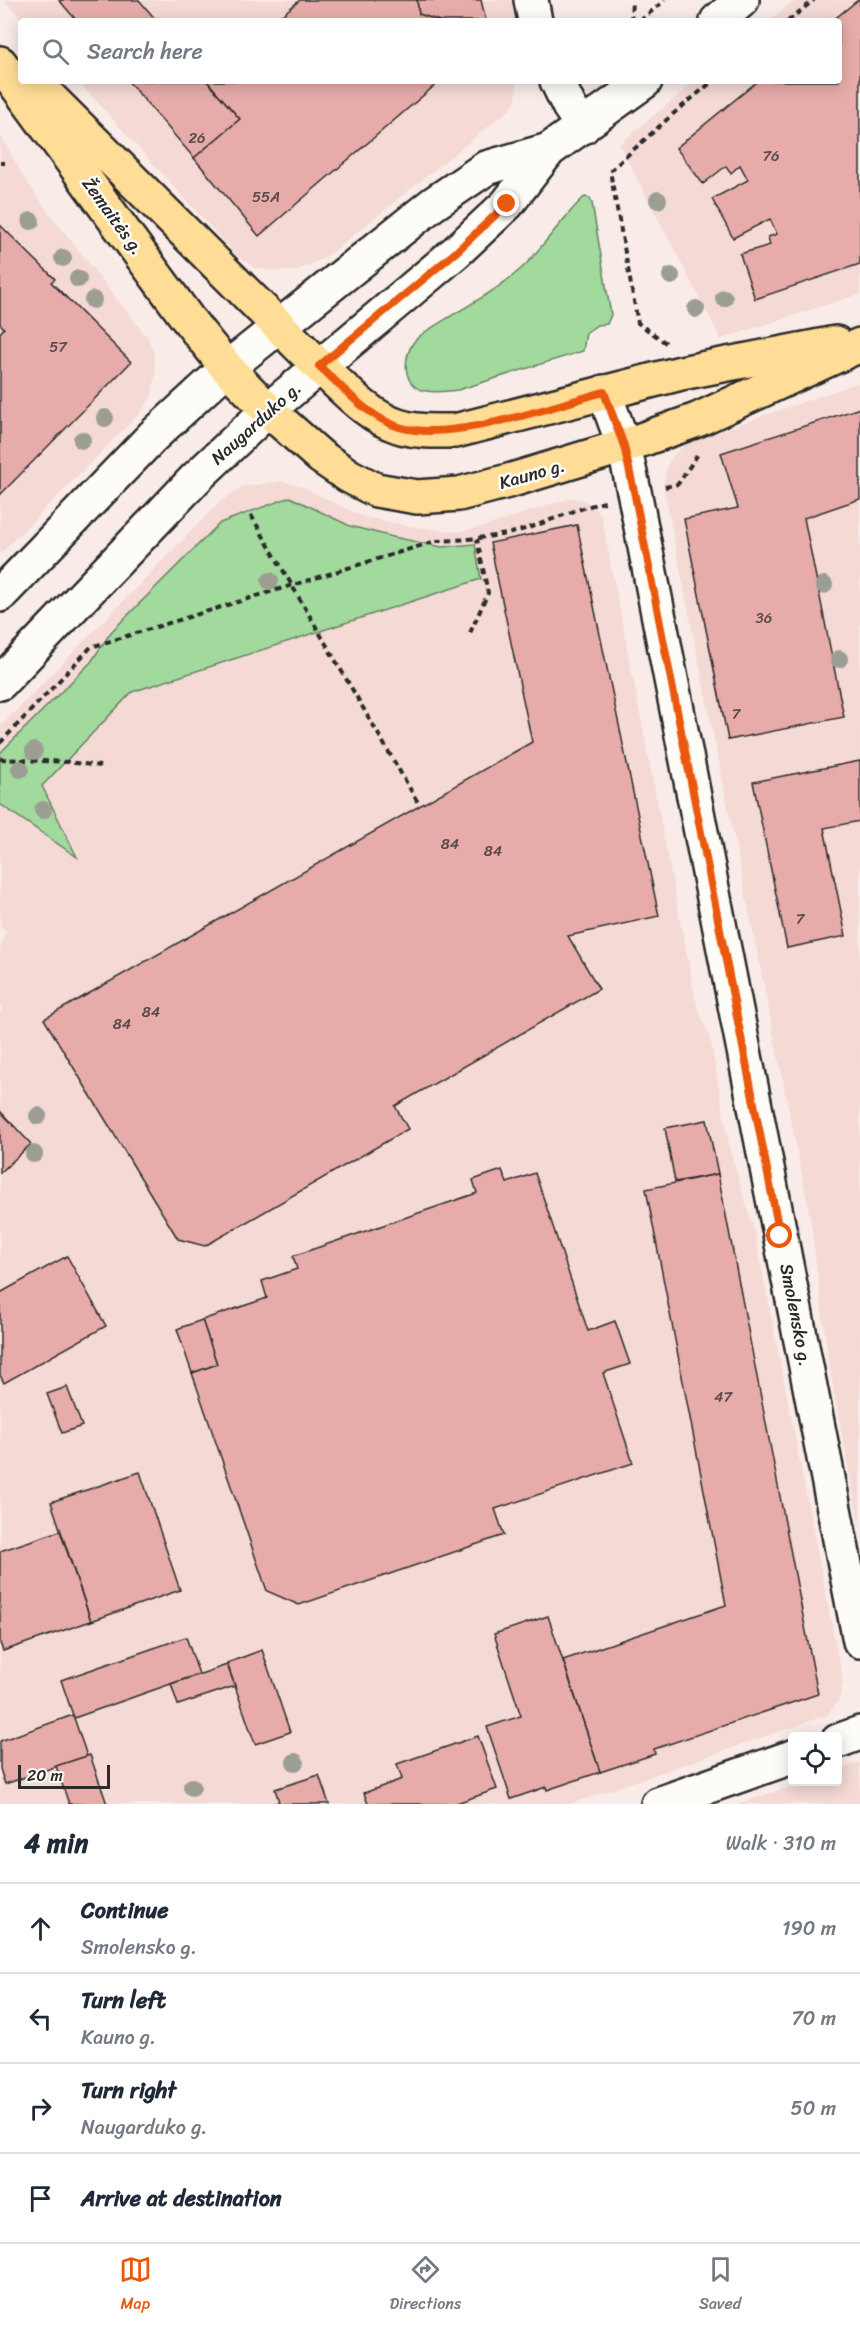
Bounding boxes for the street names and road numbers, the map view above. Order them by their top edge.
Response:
street label: Žemaitės g. [73,170,153,262]
street label: Naugarduko g. [203,373,309,473]
street label: Kauno g. [495,449,569,499]
street label: Smolensko g. [770,1261,822,1369]

